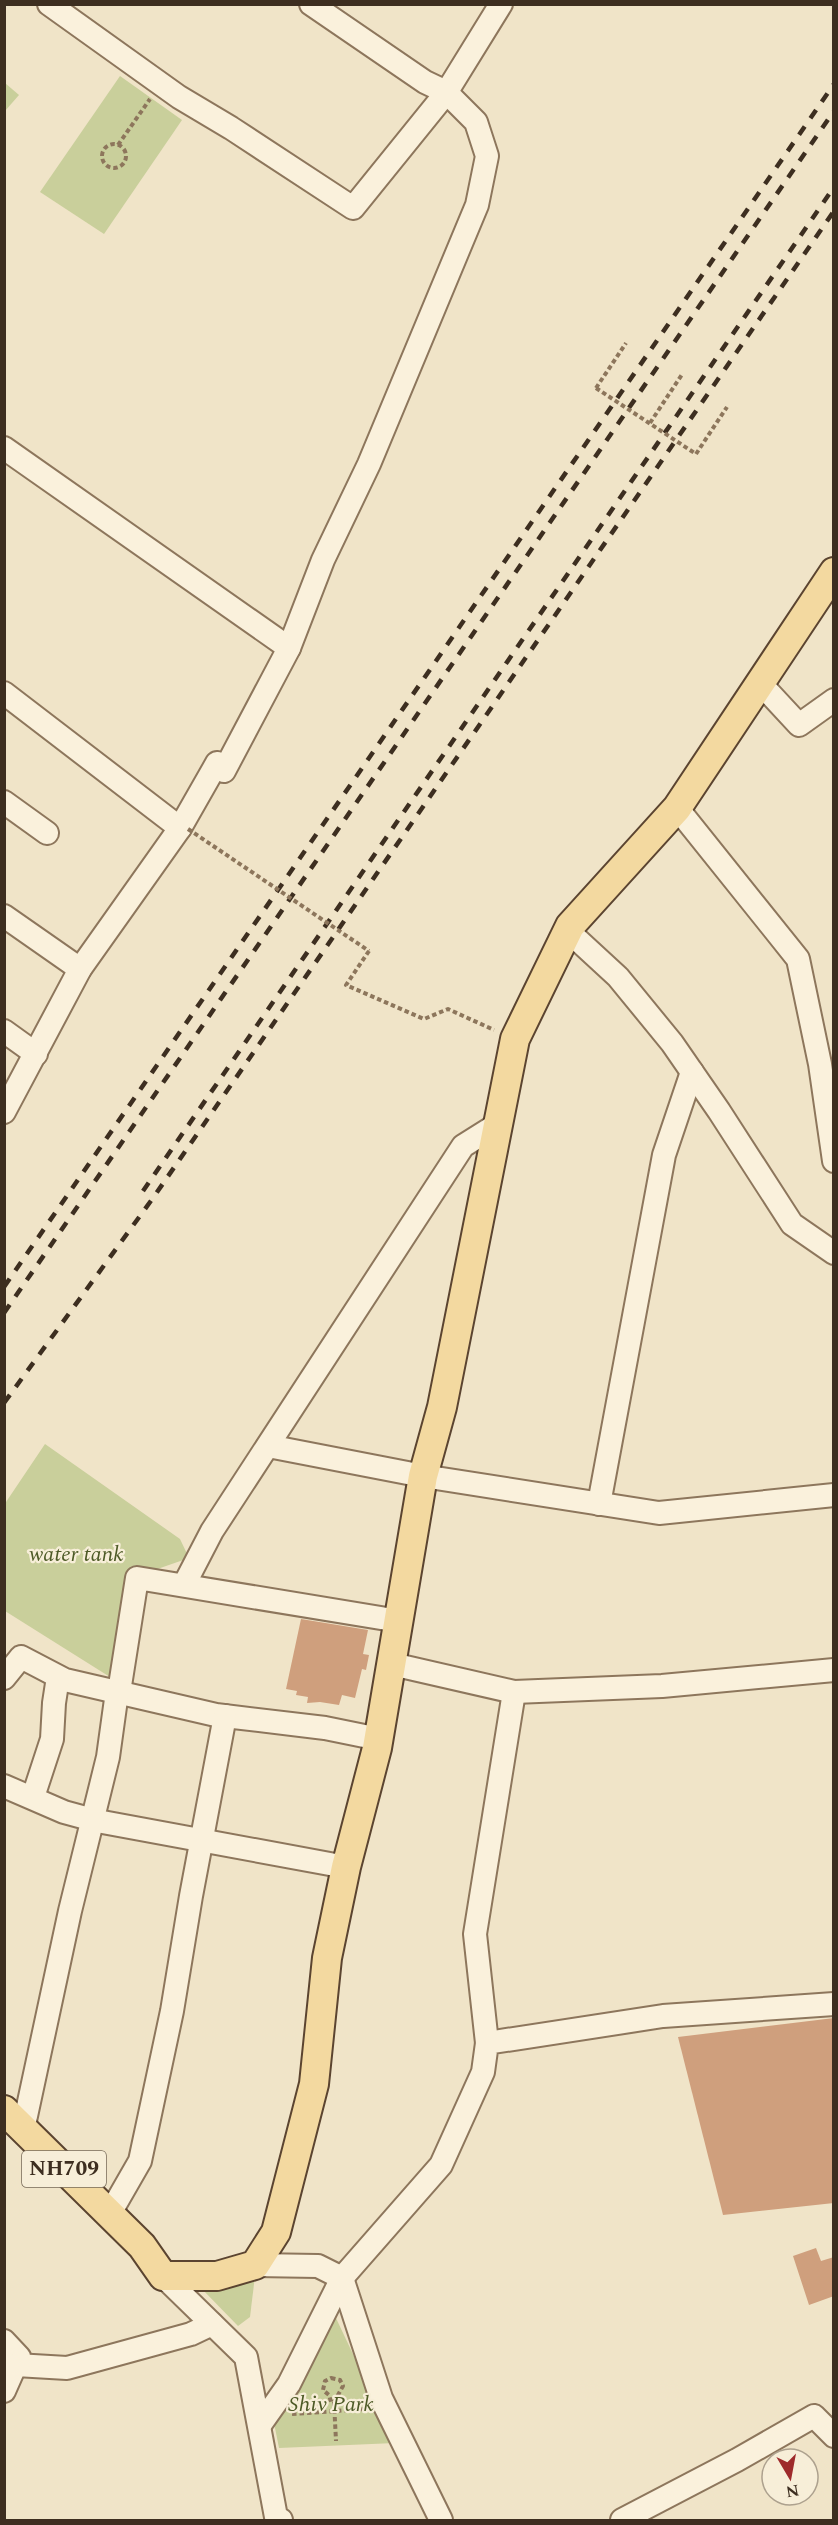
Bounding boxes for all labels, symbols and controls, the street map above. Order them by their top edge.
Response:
park label: water tank [28,1538,124,1571]
road number: NH709 [22,2151,106,2187]
park label: Shiv Park [288,2388,374,2421]
north arrow [760,2447,820,2507]
text: N [784,2478,801,2504]

